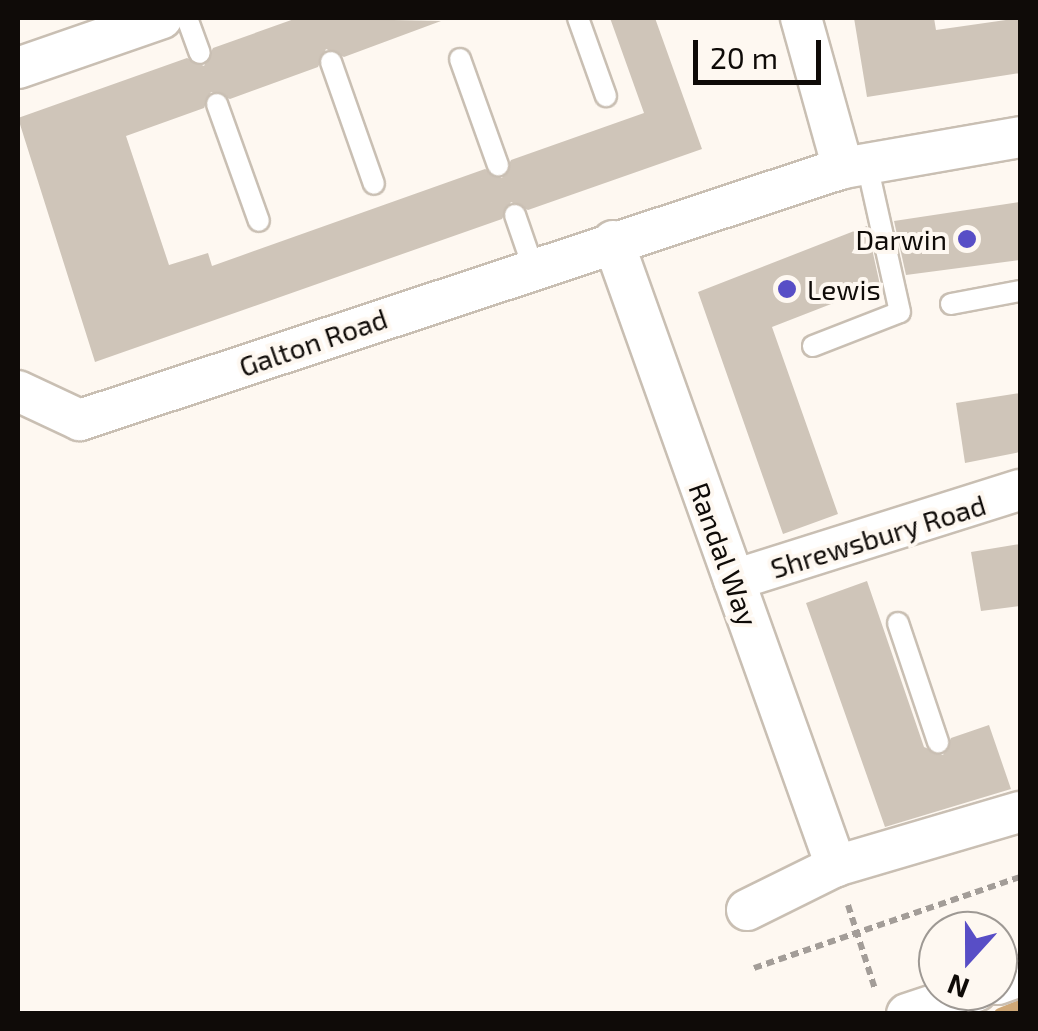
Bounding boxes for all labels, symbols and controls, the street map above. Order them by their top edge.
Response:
scale bar [698,20,826,82]
text: 20 m [710,39,778,75]
place label: Darwin [856,222,947,256]
marker: Darwin [956,228,978,250]
place label: Lewis [807,272,881,306]
marker: Lewis [776,278,798,300]
street label: Galton Road [234,301,392,383]
street label: Randal Way [682,477,766,631]
street label: Shrewsbury Road [766,487,990,585]
north arrow [918,911,1018,1011]
text: N [942,968,973,1007]

